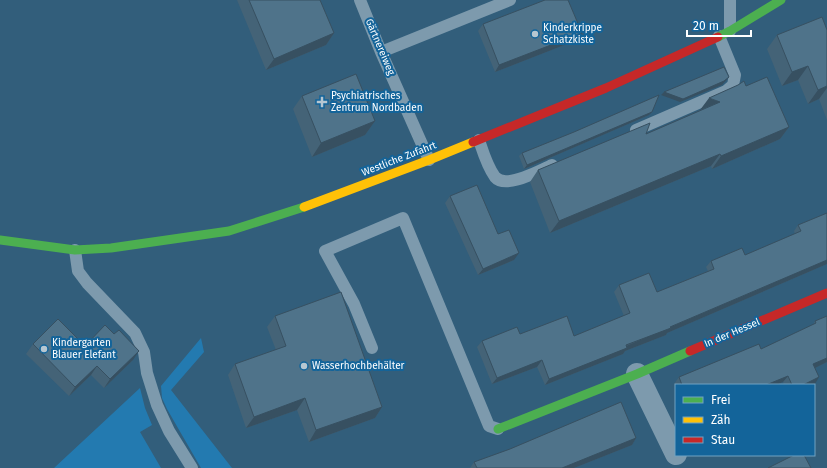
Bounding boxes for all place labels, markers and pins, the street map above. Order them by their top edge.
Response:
place label: Kinderkrippe Schatzkiste [543,22,602,46]
marker: Kinderkrippe Schatzkiste [530,29,540,39]
place label: Psychiatrisches Zentrum Nordbaden [331,90,423,114]
marker: Psychiatrisches Zentrum Nordbaden [316,96,328,108]
place label: Kindergarten Blauer Elefant [52,337,116,361]
marker: Kindergarten Blauer Elefant [39,344,49,354]
place label: Wasserhochbehälter [312,360,405,372]
marker: Wasserhochbehälter [299,361,309,371]

